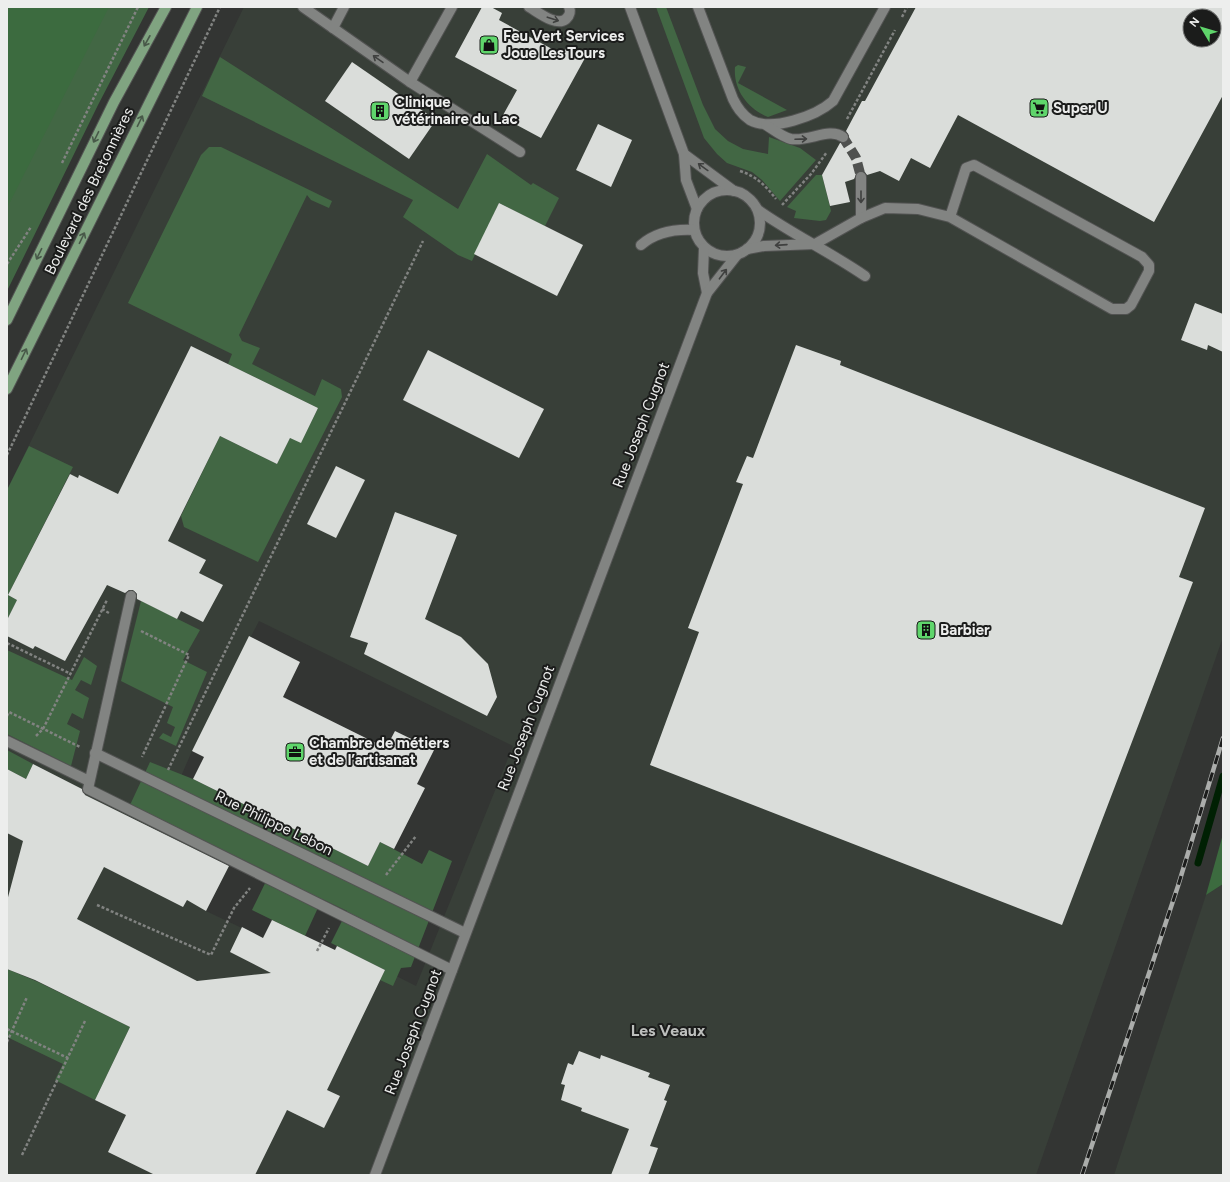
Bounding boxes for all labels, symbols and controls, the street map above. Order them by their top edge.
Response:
north arrow [1182,8,1222,48]
text: N [1187,15,1202,30]
one-way arrow [547,16,560,23]
place label: Feu Vert Services Joue Les Tours [503,27,624,62]
shop icon: Feu Vert Services Joue Les Tours [478,34,500,56]
one-way arrow [143,35,151,47]
one-way arrow [373,55,384,63]
place label: Clinique vétérinaire du Lac [394,93,518,128]
supermarket icon: Super U [1028,97,1050,119]
place label: Super U [1053,99,1108,117]
building icon: Clinique vétérinaire du Lac [369,100,391,122]
street label: Boulevard des Bretonnières [41,105,137,277]
one-way arrow [137,116,144,128]
one-way arrow [92,131,100,143]
one-way arrow [794,135,807,143]
one-way arrow [698,163,709,171]
one-way arrow [857,190,865,203]
one-way arrow [79,232,86,244]
one-way arrow [775,241,788,248]
one-way arrow [35,247,42,259]
one-way arrow [718,269,727,280]
one-way arrow [21,349,28,361]
street label: Rue Joseph Cugnot [609,359,673,490]
building icon: Barbier [915,619,937,641]
place label: Barbier [940,621,990,639]
street label: Rue Joseph Cugnot [494,662,558,793]
place label: Chambre de métiers et de l’artisanat [309,734,449,769]
office icon: Chambre de métiers et de l’artisanat [284,741,306,763]
street label: Rue Philippe Lebon [212,787,336,859]
street label: Rue Joseph Cugnot [381,966,445,1097]
district label: Les Veaux [631,1021,706,1040]

